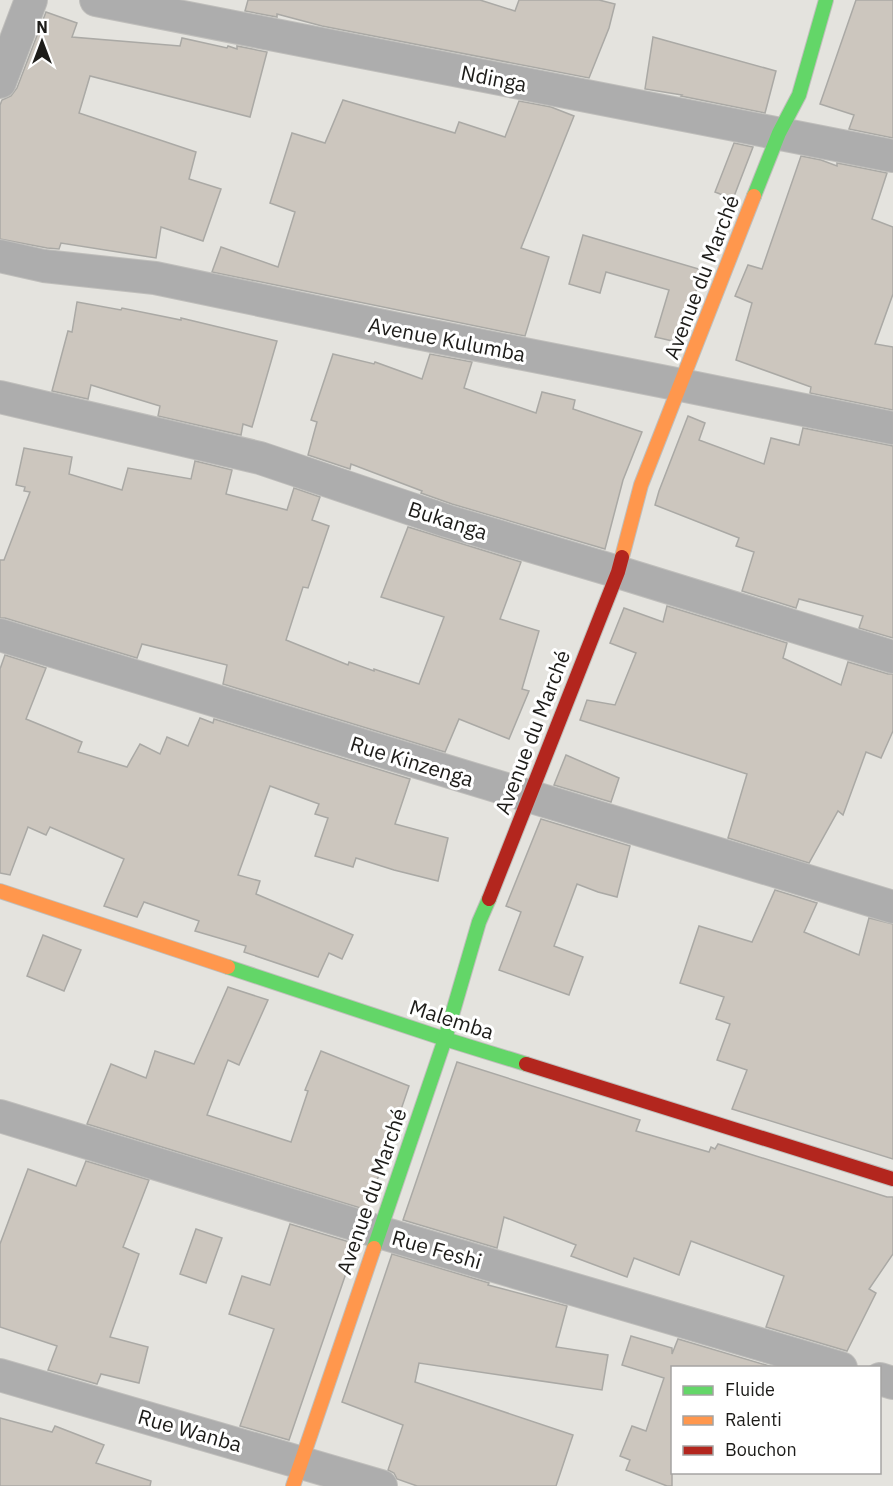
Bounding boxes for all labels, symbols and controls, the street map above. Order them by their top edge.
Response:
north arrow [12,12,72,72]
text: N [36,17,48,37]
street label: Ndinga [459,58,529,98]
street label: Avenue du Marché [657,191,745,363]
street label: Avenue Kulumba [366,310,528,368]
street label: Bukanga [405,494,491,546]
street label: Avenue du Marché [488,646,576,818]
street label: Rue Kinzenga [347,729,477,793]
street label: Malemba [406,992,498,1046]
street label: Avenue du Marché [329,1104,413,1278]
street label: Rue Feshi [389,1223,485,1275]
legend [671,1366,881,1474]
text: Fluide [725,1378,775,1401]
street label: Rue Wanba [135,1402,245,1458]
text: Ralenti [725,1408,782,1431]
text: Bouchon [725,1438,797,1461]

